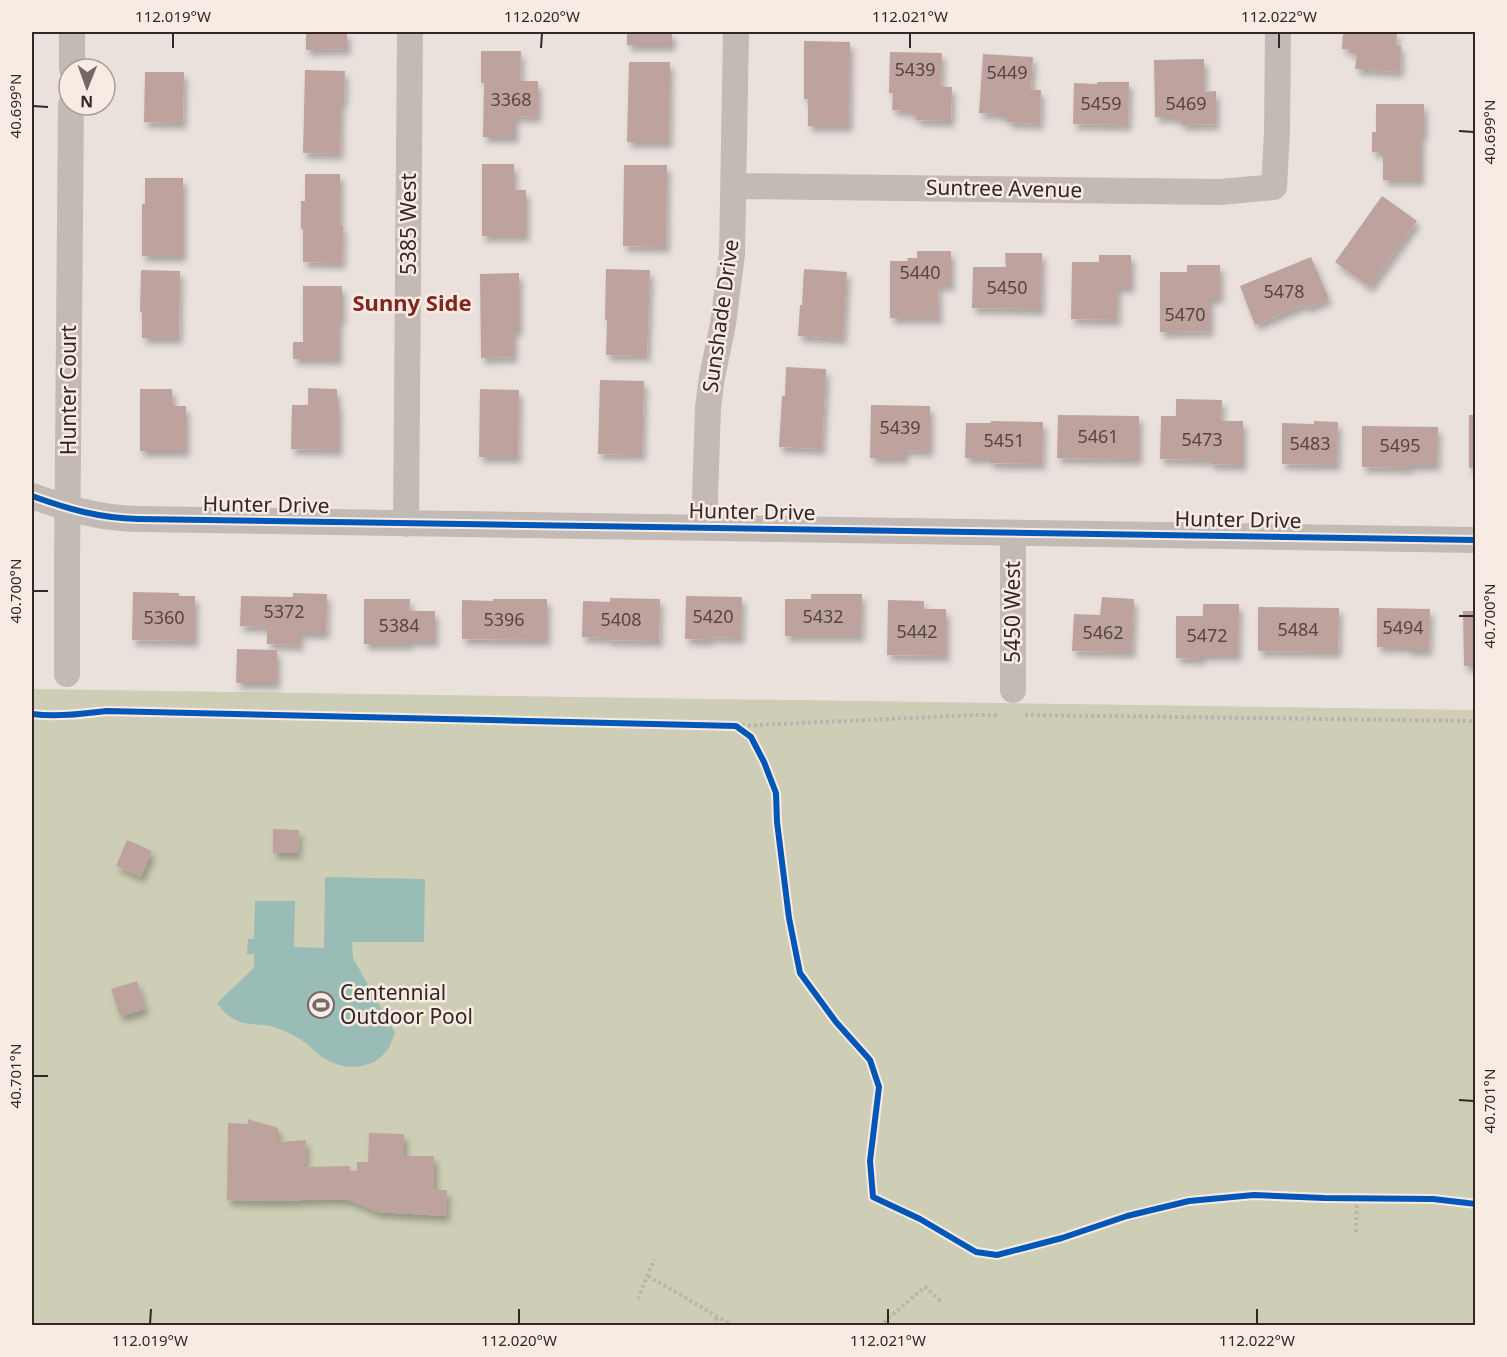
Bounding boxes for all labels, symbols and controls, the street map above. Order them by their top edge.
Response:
text: 112.019°W [135,6,211,26]
text: 112.020°W [504,6,580,26]
text: 112.021°W [872,6,948,26]
text: 112.022°W [1241,6,1317,26]
north arrow [57,57,117,117]
house number: 5439 [894,57,936,81]
house number: 5449 [986,60,1028,84]
text: 40.699°N [5,74,25,138]
house number: 3368 [490,87,532,111]
text: N [80,91,93,113]
house number: 5459 [1080,91,1122,115]
house number: 5469 [1165,91,1207,115]
text: 40.699°N [1479,100,1499,164]
street label: 5385 West [394,173,422,275]
street label: Suntree Avenue [926,173,1082,203]
street label: Sunshade Drive [695,237,745,394]
house number: 5440 [899,260,941,284]
house number: 5450 [986,275,1028,299]
house number: 5478 [1263,279,1305,303]
district label: Sunny Side [352,287,472,317]
house number: 5470 [1164,302,1206,326]
street label: Hunter Court [54,324,82,455]
house number: 5439 [879,415,921,439]
house number: 5461 [1077,424,1119,448]
house number: 5473 [1181,427,1223,451]
house number: 5451 [983,428,1025,452]
house number: 5483 [1289,431,1331,455]
house number: 5495 [1379,433,1421,457]
street label: Hunter Drive [202,489,330,519]
street label: Hunter Drive [688,496,816,526]
street label: Hunter Drive [1174,504,1302,534]
text: 40.700°N [5,559,25,623]
street label: 5450 West [998,561,1026,663]
text: 40.700°N [1479,584,1499,648]
house number: 5372 [263,599,305,623]
house number: 5420 [692,604,734,628]
house number: 5432 [802,604,844,628]
house number: 5360 [143,605,185,629]
house number: 5396 [483,607,525,631]
house number: 5408 [600,607,642,631]
house number: 5384 [378,613,420,637]
house number: 5494 [1382,615,1424,639]
house number: 5484 [1277,617,1319,641]
house number: 5442 [896,619,938,643]
house number: 5462 [1082,620,1124,644]
house number: 5472 [1186,623,1228,647]
place label: Centennial Outdoor Pool [340,978,473,1030]
sports icon: Centennial Outdoor Pool [306,990,336,1020]
text: 40.701°N [5,1044,25,1108]
text: 40.701°N [1479,1069,1499,1133]
text: 112.019°W [112,1330,188,1350]
text: 112.020°W [481,1330,557,1350]
text: 112.021°W [850,1330,926,1350]
text: 112.022°W [1219,1330,1295,1350]

